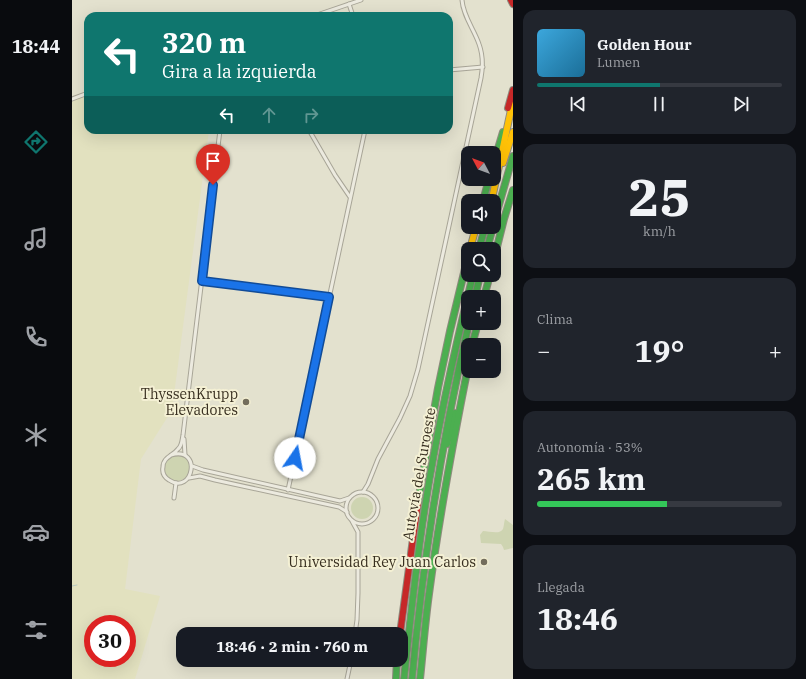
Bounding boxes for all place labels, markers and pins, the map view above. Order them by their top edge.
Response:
pin [196,144,230,185]
place label: ThyssenKrupp Elevadores [141,385,238,419]
marker: ThyssenKrupp Elevadores [241,397,251,407]
place label: Universidad Rey Juan Carlos [288,553,476,571]
marker: Universidad Rey Juan Carlos [479,557,489,567]

